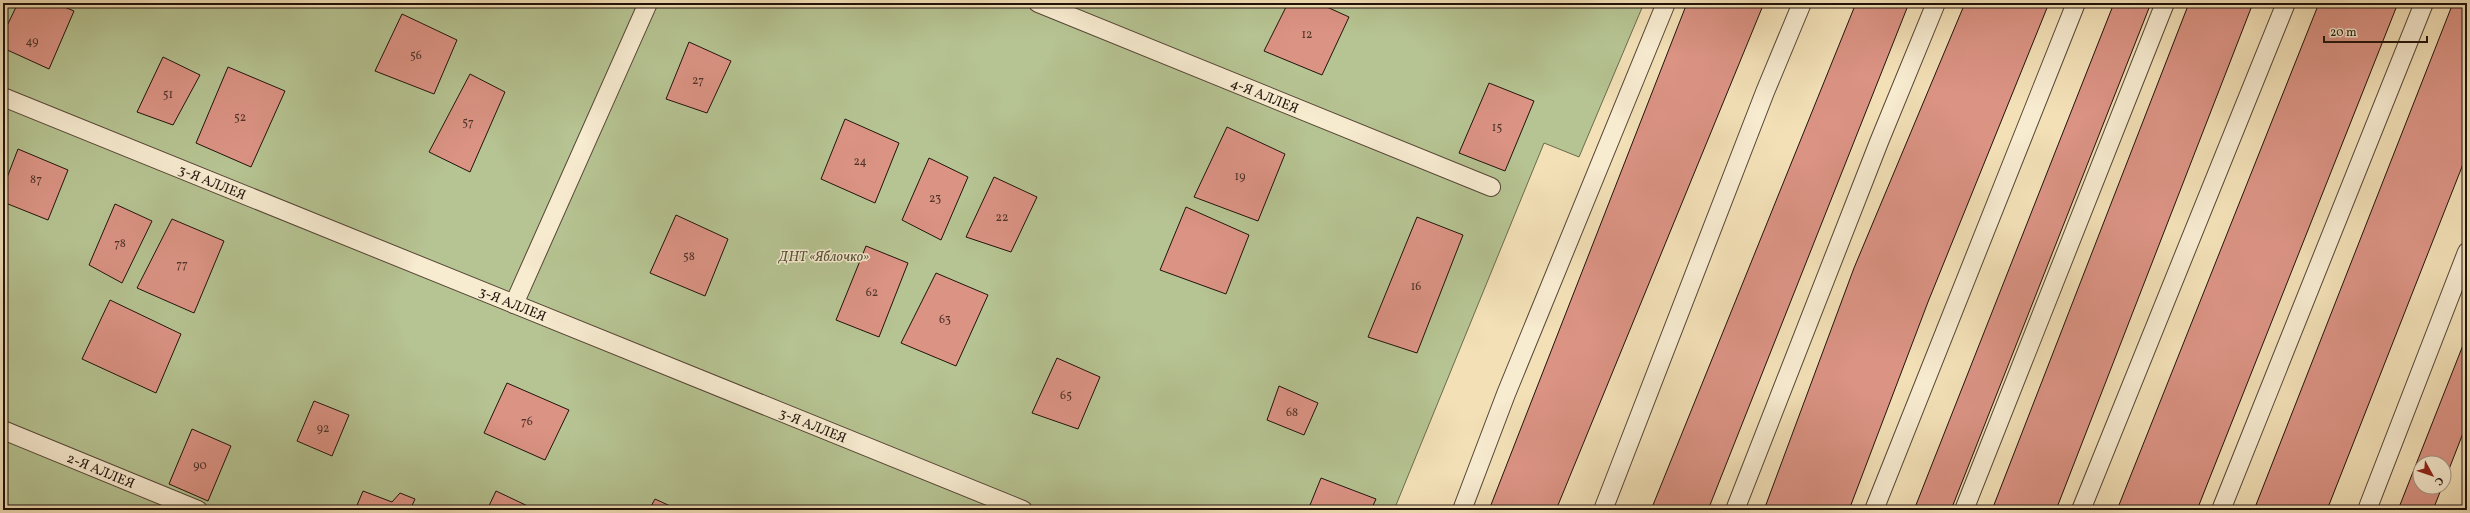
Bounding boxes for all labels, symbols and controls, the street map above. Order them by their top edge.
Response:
scale bar [2324,18,2427,44]
text: 20 m [2330,25,2357,41]
house number: 12 [1301,27,1313,43]
house number: 49 [25,34,39,50]
house number: 56 [410,48,422,64]
house number: 27 [692,73,704,89]
street label: 4-Я АЛЛЕЯ [1228,74,1301,119]
house number: 51 [163,87,173,103]
house number: 52 [234,110,246,126]
house number: 57 [462,115,474,131]
house number: 15 [1492,120,1502,136]
house number: 24 [853,154,867,170]
street label: 3-Я АЛЛЕЯ [175,161,248,205]
house number: 19 [1235,169,1245,185]
house number: 87 [30,172,42,188]
house number: 23 [929,191,941,207]
house number: 22 [996,210,1008,226]
house number: 78 [114,236,126,252]
park label: ДНТ «Яблочко» [778,248,869,267]
house number: 58 [683,249,695,265]
house number: 77 [176,257,188,273]
house number: 16 [1411,279,1421,295]
street label: 3-Я АЛЛЕЯ [476,283,549,327]
house number: 62 [866,285,878,301]
house number: 63 [939,312,951,328]
house number: 65 [1060,388,1072,404]
street label: 3-Я АЛЛЕЯ [776,404,849,449]
house number: 68 [1286,405,1298,421]
house number: 76 [521,414,533,430]
house number: 92 [317,421,329,437]
street label: 2-Я АЛЛЕЯ [64,449,137,494]
north arrow [2412,455,2452,495]
house number: 90 [193,458,207,474]
text: С [2430,473,2447,488]

